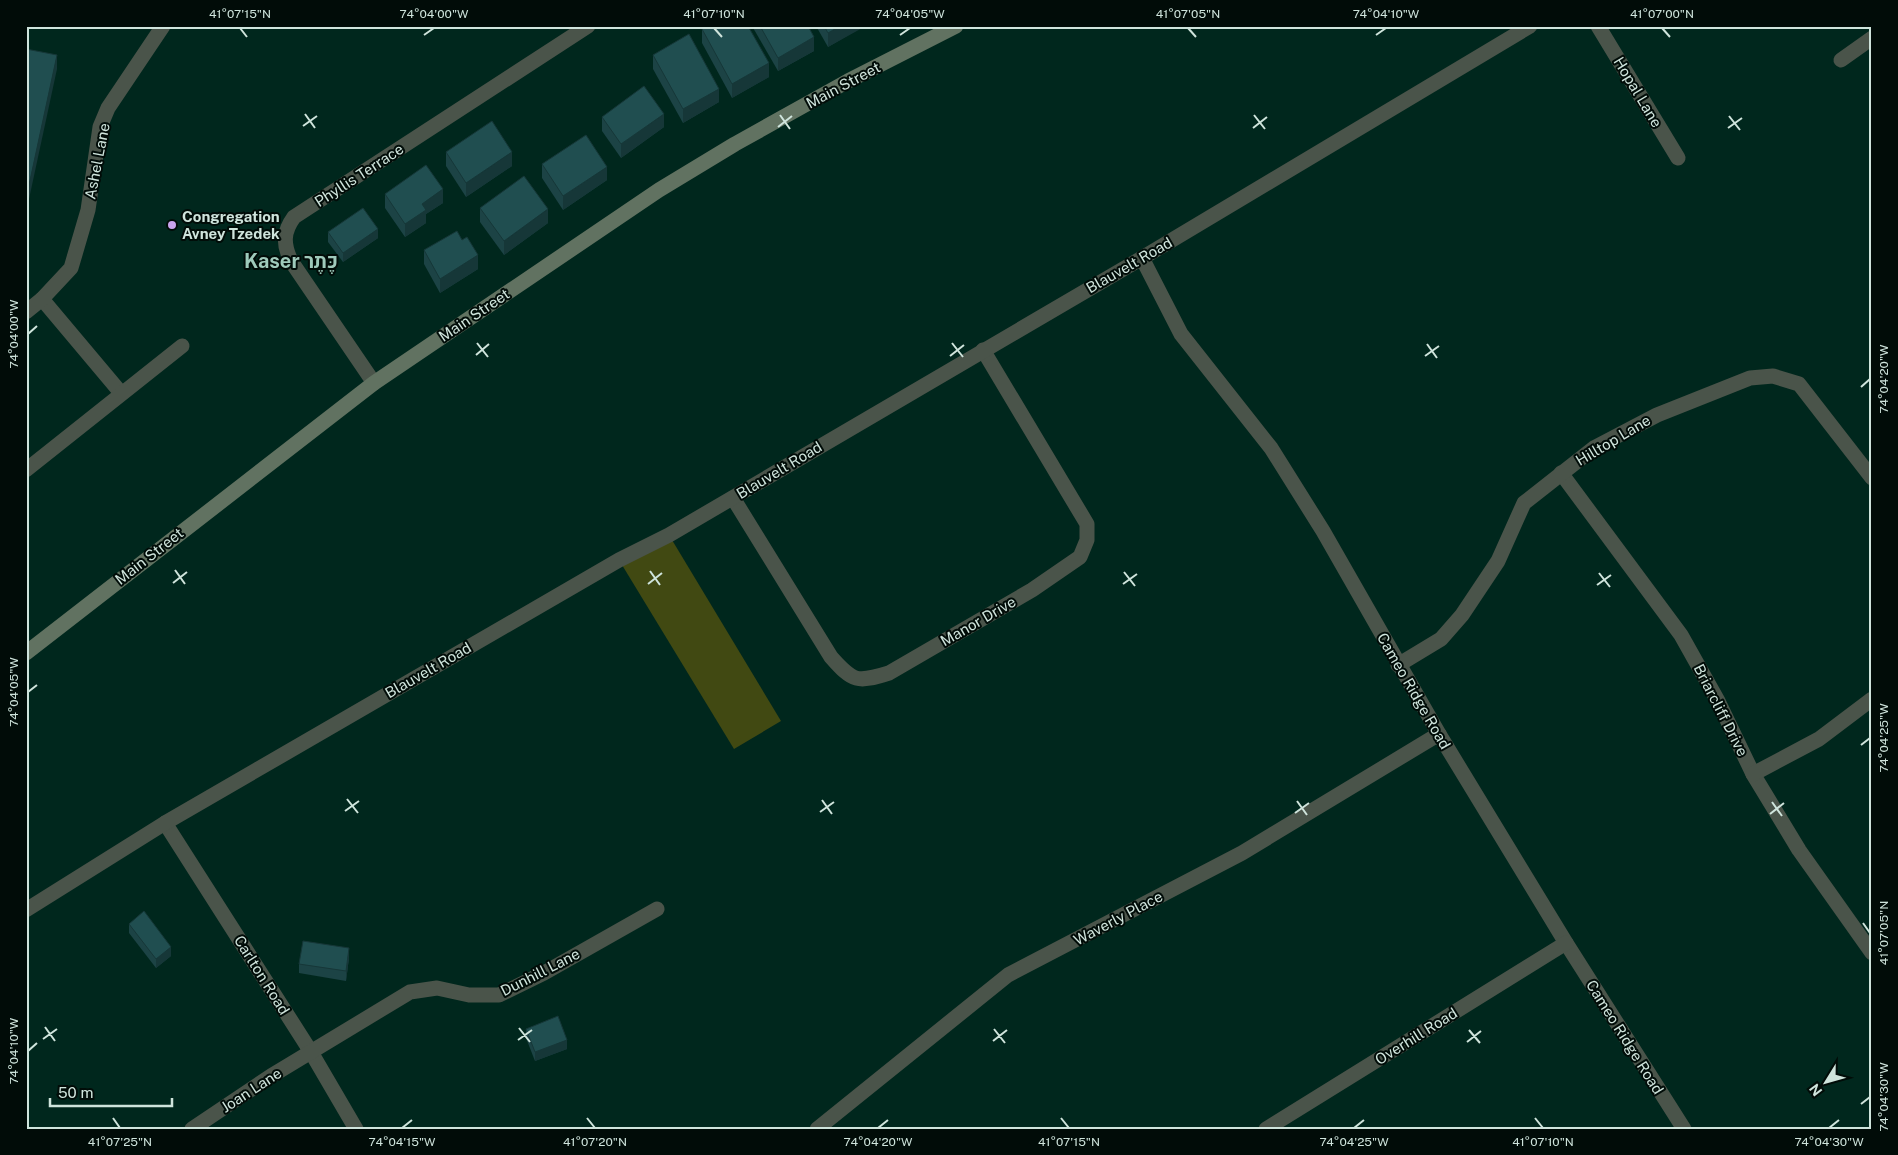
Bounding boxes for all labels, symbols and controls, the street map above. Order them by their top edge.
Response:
text: 41°07'15"N [209,7,271,21]
text: 74°04'00"W [400,7,469,21]
text: 41°07'10"N [683,7,745,21]
text: 74°04'05"W [875,7,945,21]
text: 41°07'05"N [1156,7,1220,21]
text: 74°04'10"W [1353,7,1420,21]
text: 41°07'00"N [1630,7,1694,21]
street label: Hopal Lane [1610,54,1666,130]
street label: Main Street [803,58,883,112]
street label: Ashel Lane [81,121,113,201]
street label: Phyllis Terrace [311,140,407,210]
place label: Congregation Avney Tzedek [182,208,280,242]
marker: Congregation Avney Tzedek [166,219,178,231]
street label: Blauvelt Road [1083,234,1175,296]
district label: Kaser כֶּתֶר [244,249,338,274]
street label: Main Street [435,285,513,345]
text: 74°04'00"W [7,299,21,369]
text: 74°04'20"W [1877,344,1891,413]
street label: Hilltop Lane [1573,411,1653,469]
street label: Blauvelt Road [733,438,825,502]
street label: Main Street [112,524,186,588]
street label: Manor Drive [937,593,1019,649]
street label: Cameo Ridge Road [1374,630,1454,752]
street label: Blauvelt Road [382,639,474,701]
text: 74°04'05"W [7,657,21,727]
street label: Briarcliff Drive [1691,661,1751,759]
text: 74°04'25"W [1877,703,1891,773]
street label: Waverly Place [1071,887,1165,949]
text: 41°07'05"N [1877,901,1891,965]
street label: Carlton Road [231,932,293,1018]
street label: Dunhill Lane [498,945,582,999]
street label: Cameo Ridge Road [1583,977,1667,1097]
street label: Overhill Road [1372,1004,1460,1068]
text: 74°04'10"W [7,1017,21,1084]
north arrow [1800,1058,1850,1108]
text: 74°04'30"W [1877,1062,1891,1132]
street label: Joan Lane [218,1064,284,1116]
scale bar [50,1075,172,1107]
text: N [1806,1081,1825,1099]
text: 50 m [58,1084,93,1101]
text: 41°07'25"N [88,1135,152,1149]
text: 74°04'15"W [369,1135,436,1149]
text: 41°07'20"N [563,1135,627,1149]
text: 74°04'20"W [844,1135,913,1149]
text: 41°07'15"N [1038,1135,1100,1149]
text: 74°04'25"W [1319,1135,1389,1149]
text: 41°07'10"N [1512,1135,1574,1149]
text: 74°04'30"W [1794,1135,1864,1149]

